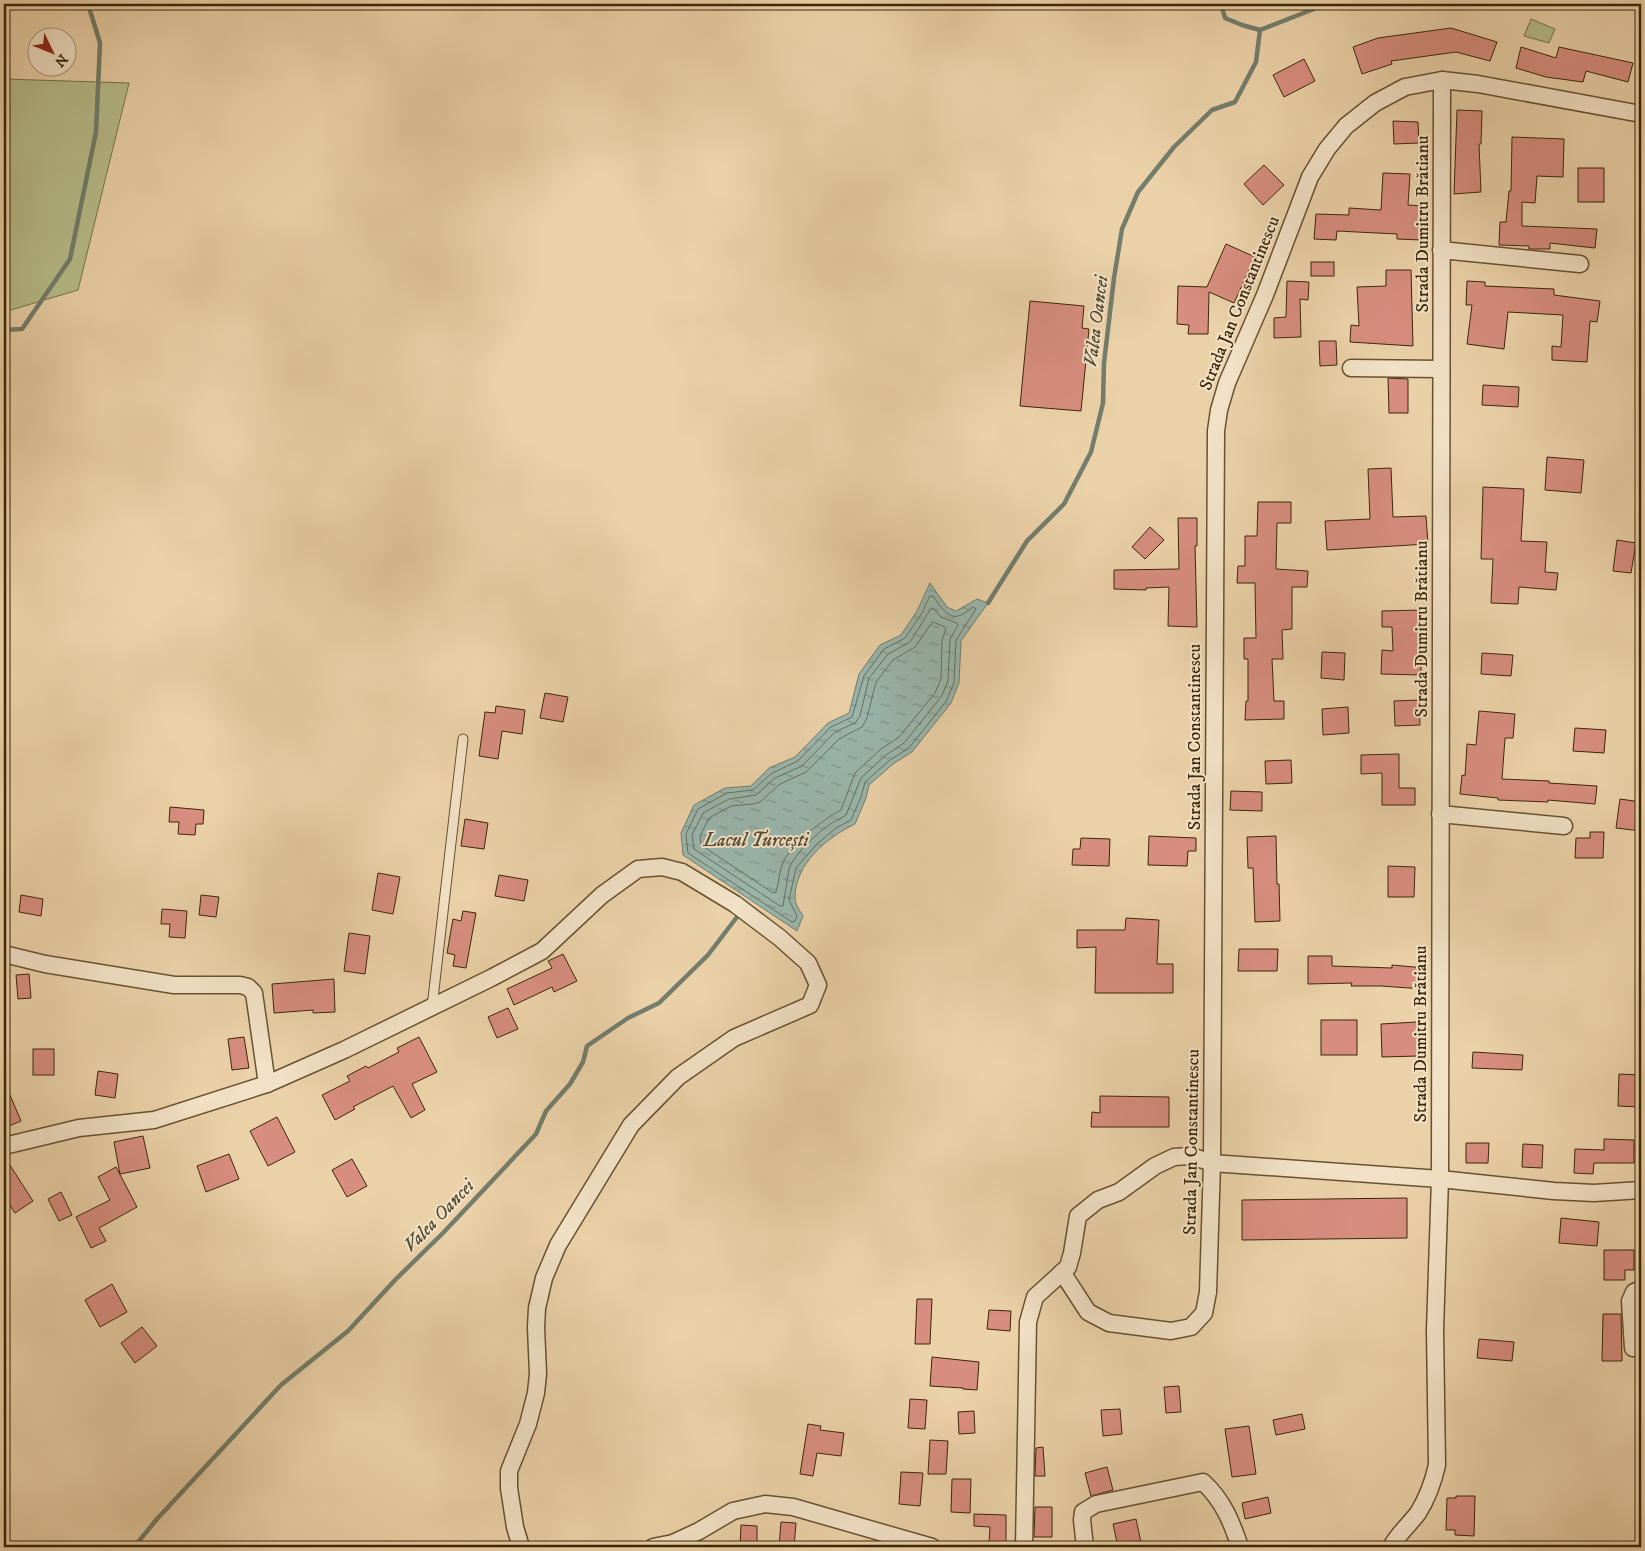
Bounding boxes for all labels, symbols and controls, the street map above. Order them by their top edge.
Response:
north arrow [28,28,78,78]
text: N [50,50,71,71]
street label: Strada Dumitru Brătianu [1412,135,1434,312]
street label: Strada Jan Constantinescu [1195,213,1285,394]
water label: Valea Oancei [1079,273,1114,368]
street label: Strada Dumitru Brătianu [1411,540,1433,717]
street label: Strada Jan Constantinescu [1184,644,1206,830]
water label: Lacul Turcești [703,829,809,852]
street label: Strada Dumitru Brătianu [1410,945,1432,1122]
street label: Strada Jan Constantinescu [1179,1048,1205,1235]
water label: Valea Oancei [399,1174,480,1257]

